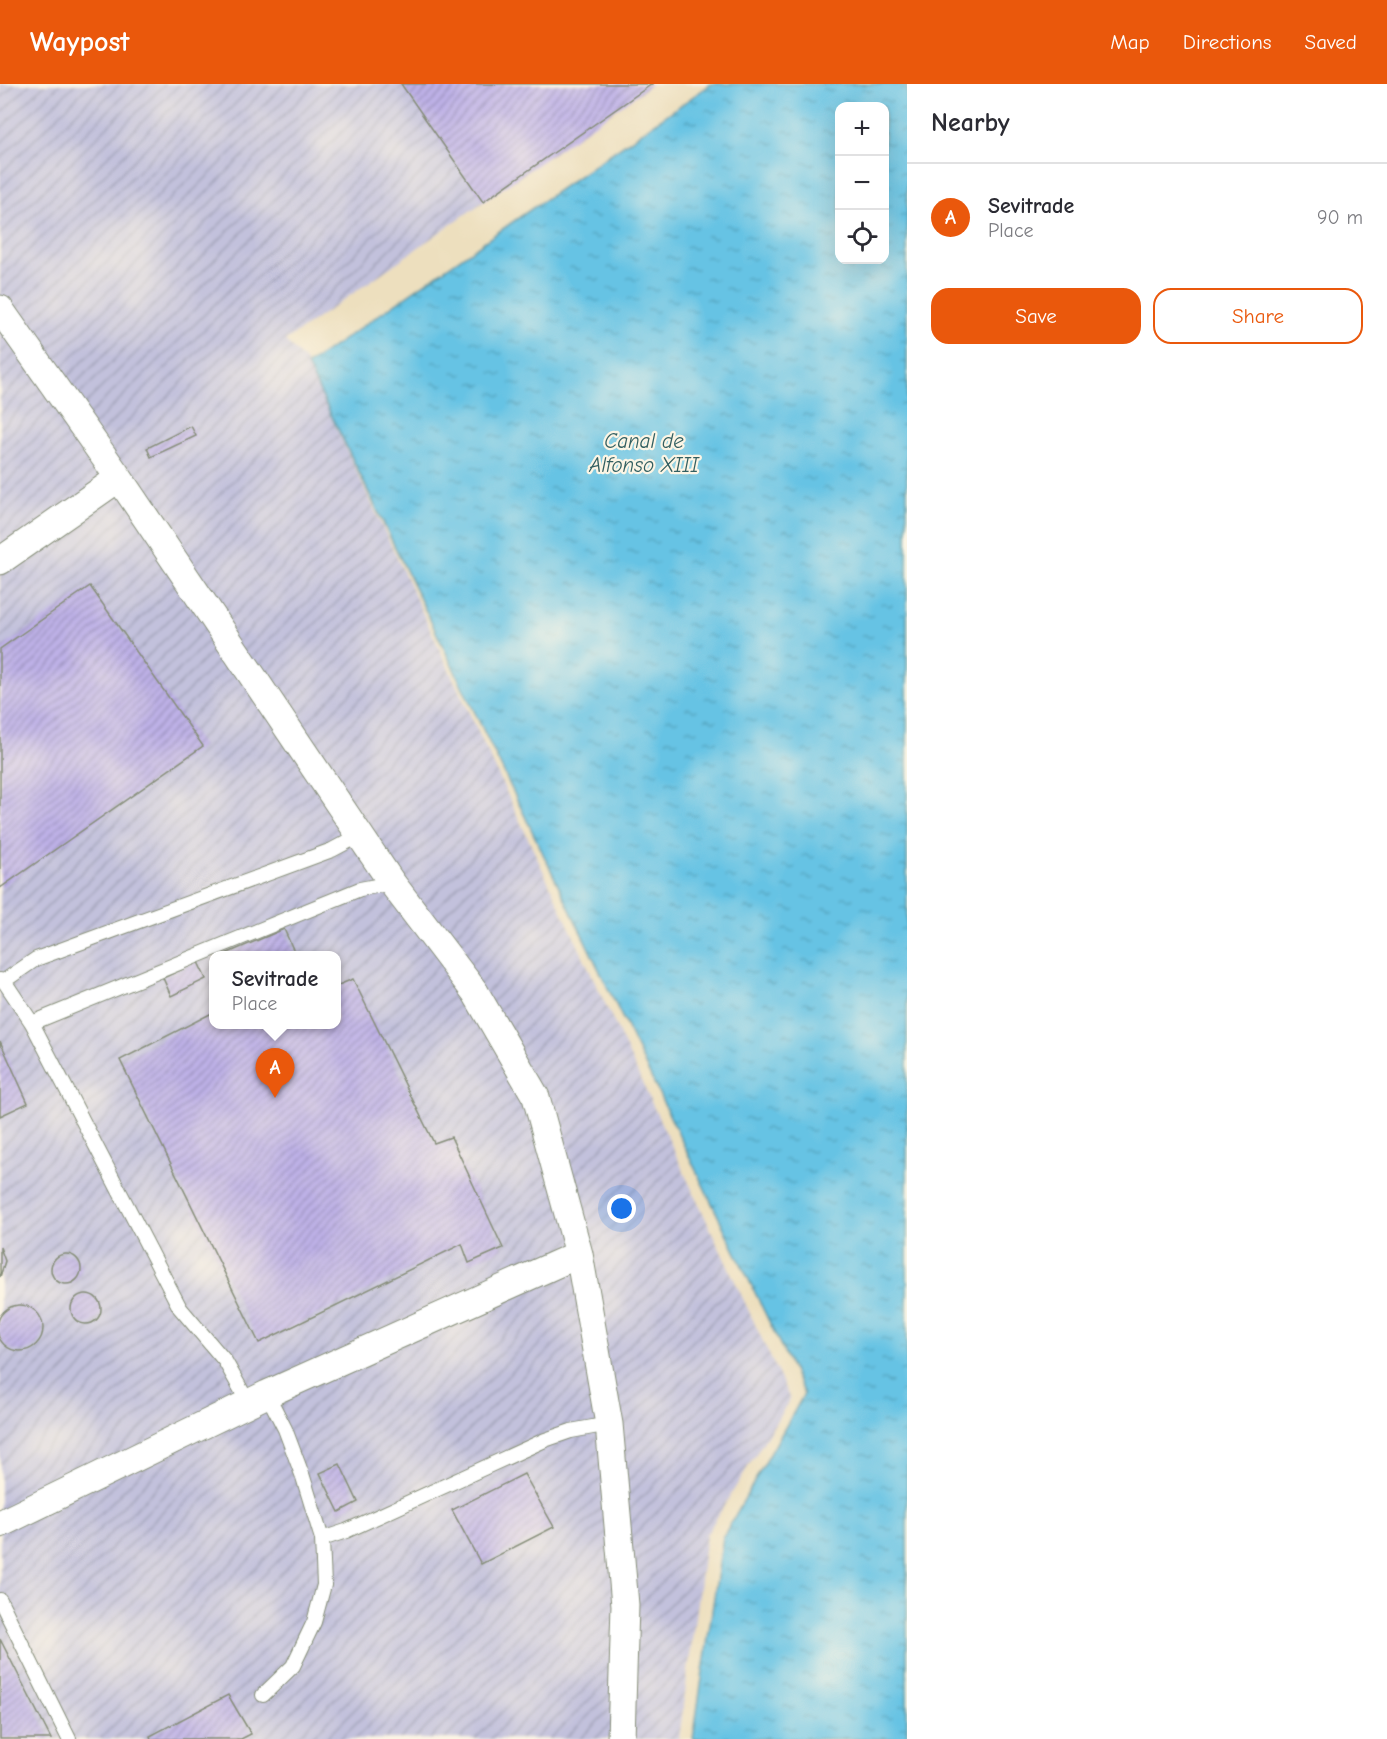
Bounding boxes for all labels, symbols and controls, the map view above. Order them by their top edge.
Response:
text: Waypost [30,26,130,58]
text: Map [1110,30,1150,54]
text: Directions [1183,30,1272,54]
text: Saved [1305,30,1357,54]
map controls [835,102,889,264]
button: + [835,102,889,156]
text: Nearby [931,108,1010,138]
button: − [835,156,889,210]
text: Sevitrade [988,193,1074,219]
text: A [945,206,956,229]
text: 90 m [1317,206,1363,229]
button: locate [835,210,889,264]
text: Place [988,219,1034,242]
button: Save [931,288,1141,344]
button: Share [1153,288,1363,344]
water label: Canal de Alfonso XIII [588,429,701,477]
popup [209,951,341,1029]
text: Sevitrade [232,966,318,992]
text: Place [232,992,277,1015]
pin: A [256,1048,294,1098]
your location [607,1194,636,1223]

